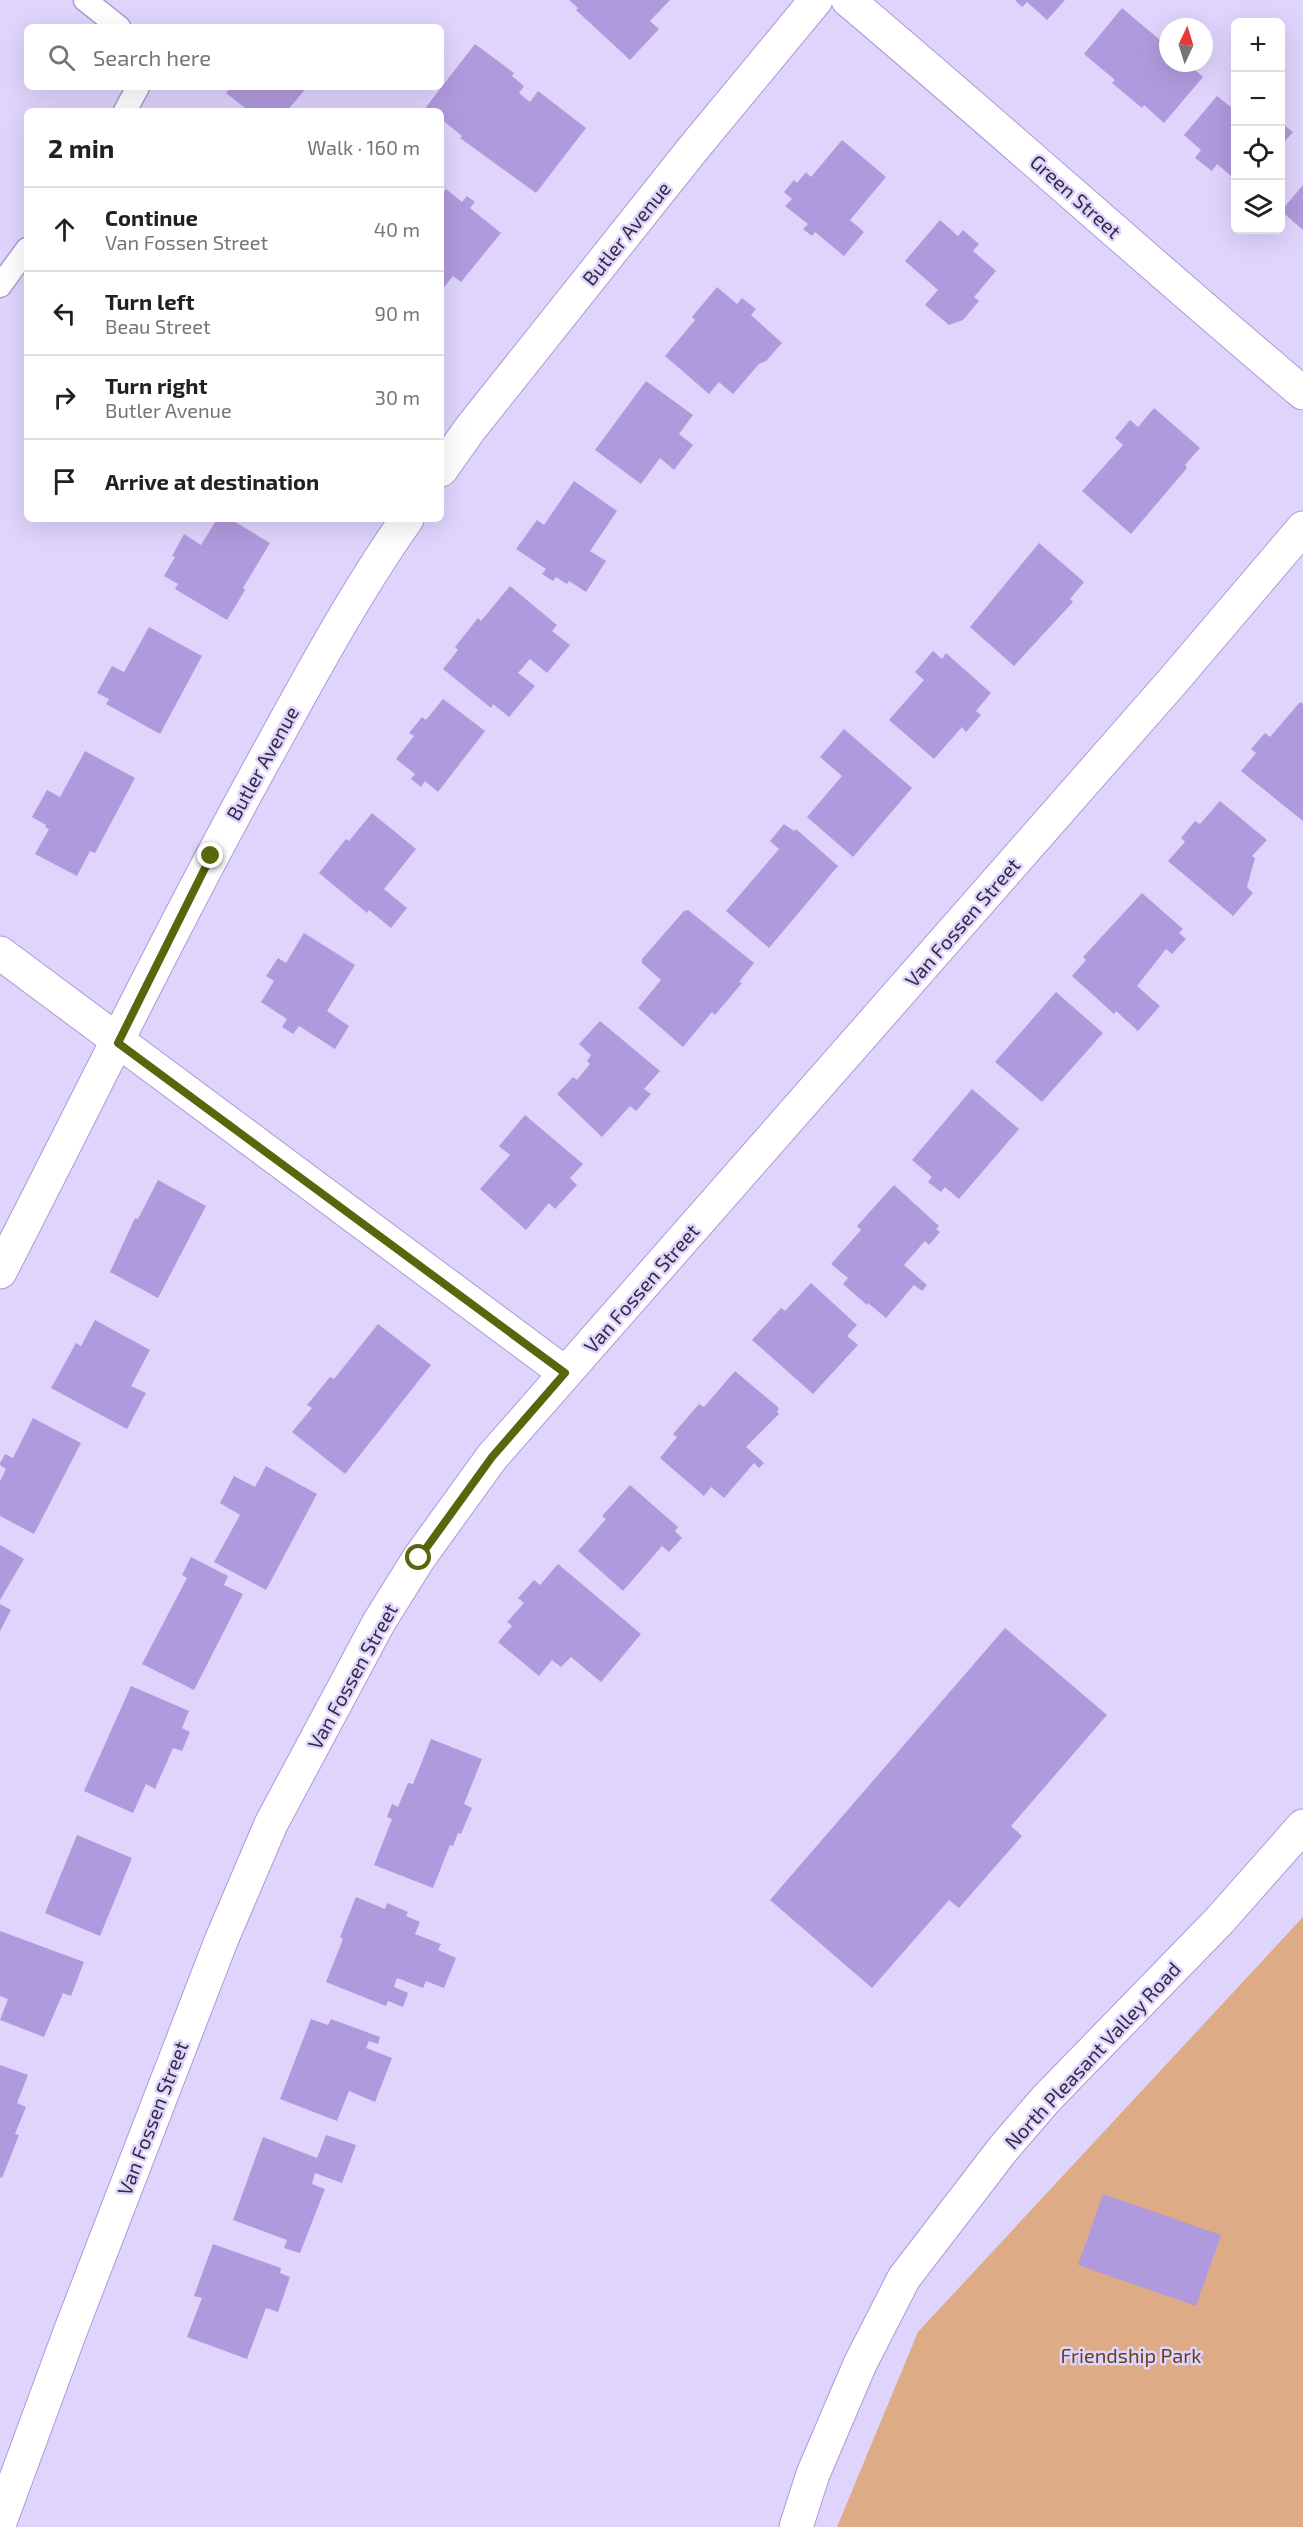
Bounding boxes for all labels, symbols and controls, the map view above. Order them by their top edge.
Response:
north arrow [1159,18,1213,72]
map controls [1231,18,1285,234]
button: + [1231,18,1285,72]
search box [24,24,444,90]
icon: search [45,41,78,74]
text: Search here [93,44,211,70]
button: − [1231,72,1285,126]
button: locate [1231,126,1285,180]
text: 2 min [48,132,114,163]
text: Walk · 160 m [307,135,420,159]
street label: Green Street [1026,149,1126,243]
street label: Butler Avenue [577,176,675,290]
button: layers [1231,180,1285,234]
text: Continue [105,204,198,230]
icon: ahead [48,213,81,246]
text: 40 m [374,217,420,241]
text: Van Fossen Street [105,230,268,254]
text: Turn left [105,288,194,314]
icon: left [48,297,81,330]
text: 90 m [375,301,420,325]
text: Beau Street [105,314,211,338]
text: Turn right [105,372,207,398]
icon: right [48,381,81,414]
text: 30 m [375,385,420,409]
text: Butler Avenue [105,398,232,422]
icon: arrive [48,465,81,498]
text: Arrive at destination [105,468,319,494]
street label: Butler Avenue [221,702,303,824]
route end [197,842,223,868]
street label: Van Fossen Street [899,852,1025,991]
street label: Van Fossen Street [578,1218,704,1357]
route start [405,1544,431,1570]
street label: Van Fossen Street [302,1598,402,1753]
street label: North Pleasant Valley Road [999,1957,1185,2153]
street label: Van Fossen Street [112,2037,193,2198]
park label: Friendship Park [1061,2343,1201,2367]

